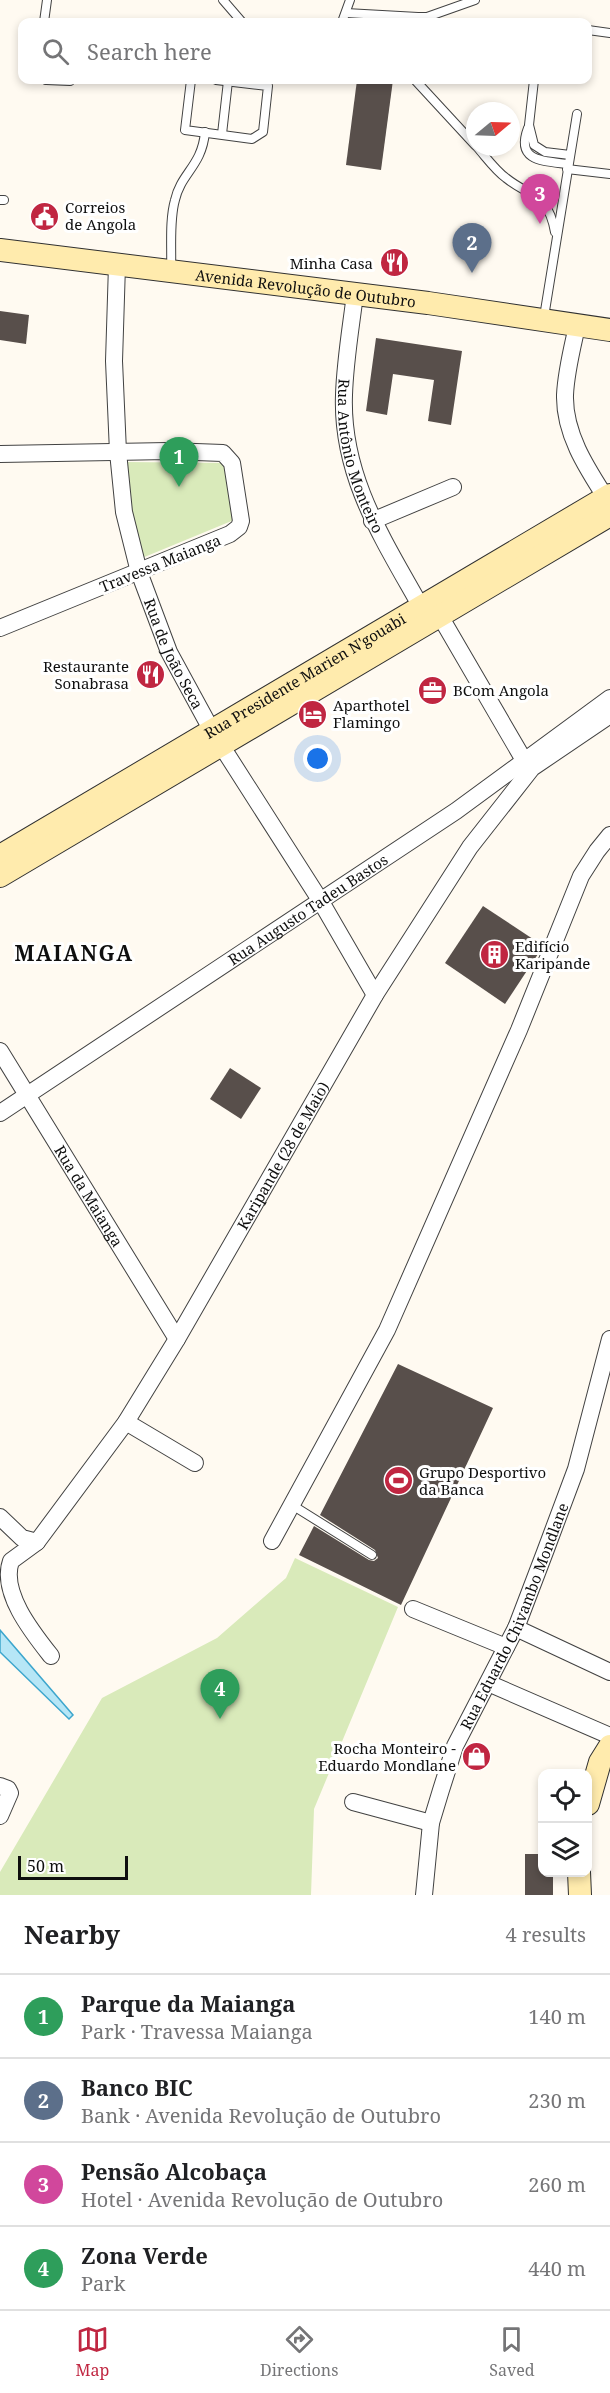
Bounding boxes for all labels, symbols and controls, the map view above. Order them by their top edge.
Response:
search box [18,18,592,84]
icon: search [39,35,72,68]
text: Search here [87,36,212,66]
north arrow [466,102,520,156]
pin: 3 [520,174,560,224]
place label: Correios de Angola [65,197,136,234]
public building icon: Correios de Angola [28,200,60,232]
pin: 2 [452,224,492,273]
restaurant icon: Minha Casa [378,247,410,279]
place label: Minha Casa [290,253,373,273]
street label: Avenida Revolução de Outubro [194,264,417,311]
street label: Rua Antônio Monteiro [334,378,388,536]
pin: 1 [160,438,198,487]
street label: Travessa Maianga [96,530,224,596]
street label: Rua de João Seca [140,595,208,712]
street label: Rua Presidente Marien N'gouabi [200,608,409,743]
place label: Restaurante Sonabrasa [43,656,129,693]
restaurant icon: Restaurante Sonabrasa [134,659,166,691]
office icon: BCom Angola [416,674,448,706]
place label: BCom Angola [453,680,549,700]
place label: Aparthotel Flamingo [333,695,410,732]
hotel icon: Aparthotel Flamingo [296,698,328,730]
your location [303,744,332,773]
street label: Rua Augusto Tadeu Bastos [224,849,391,969]
place label: Edifício Karipande [515,936,590,973]
district label: MAIANGA [14,939,134,967]
building icon: Edifício Karipande [478,939,510,971]
street label: Karipande (28 de Maio) [232,1078,333,1233]
street label: Rua da Maianga [50,1141,128,1250]
place label: Grupo Desportivo da Banca [419,1462,546,1499]
sports icon: Grupo Desportivo da Banca [382,1465,414,1497]
street label: Rua Eduardo Chivambo Mondlane [455,1500,573,1733]
pin: 4 [200,1670,240,1719]
place label: Rocha Monteiro - Eduardo Mondlane [318,1738,456,1775]
shop icon: Rocha Monteiro - Eduardo Mondlane [461,1741,493,1773]
map controls [538,1769,592,1877]
button: locate [538,1769,592,1823]
button: layers [538,1823,592,1877]
scale bar [18,1853,128,1880]
text: 50 m [27,1855,64,1877]
text: Nearby [24,1916,120,1952]
text: 4 results [506,1921,586,1948]
text: Parque da Maianga [81,1988,295,2018]
text: 1 [38,2003,49,2030]
text: 140 m [528,2003,586,2030]
text: Park · Travessa Maianga [81,2018,313,2045]
text: Banco BIC [81,2072,193,2102]
text: 2 [38,2087,49,2114]
text: 230 m [528,2087,586,2114]
text: Bank · Avenida Revolução de Outubro [81,2102,441,2129]
text: Pensão Alcobaça [81,2156,267,2186]
text: 3 [38,2171,49,2198]
text: 260 m [528,2171,586,2198]
text: Hotel · Avenida Revolução de Outubro [81,2186,443,2213]
text: Zona Verde [81,2240,208,2270]
text: 4 [38,2255,49,2282]
text: 440 m [528,2255,586,2282]
text: Park [81,2270,125,2297]
tab: Map [75,2323,109,2381]
tab: Directions [260,2323,338,2381]
tab: Saved [489,2323,535,2381]

